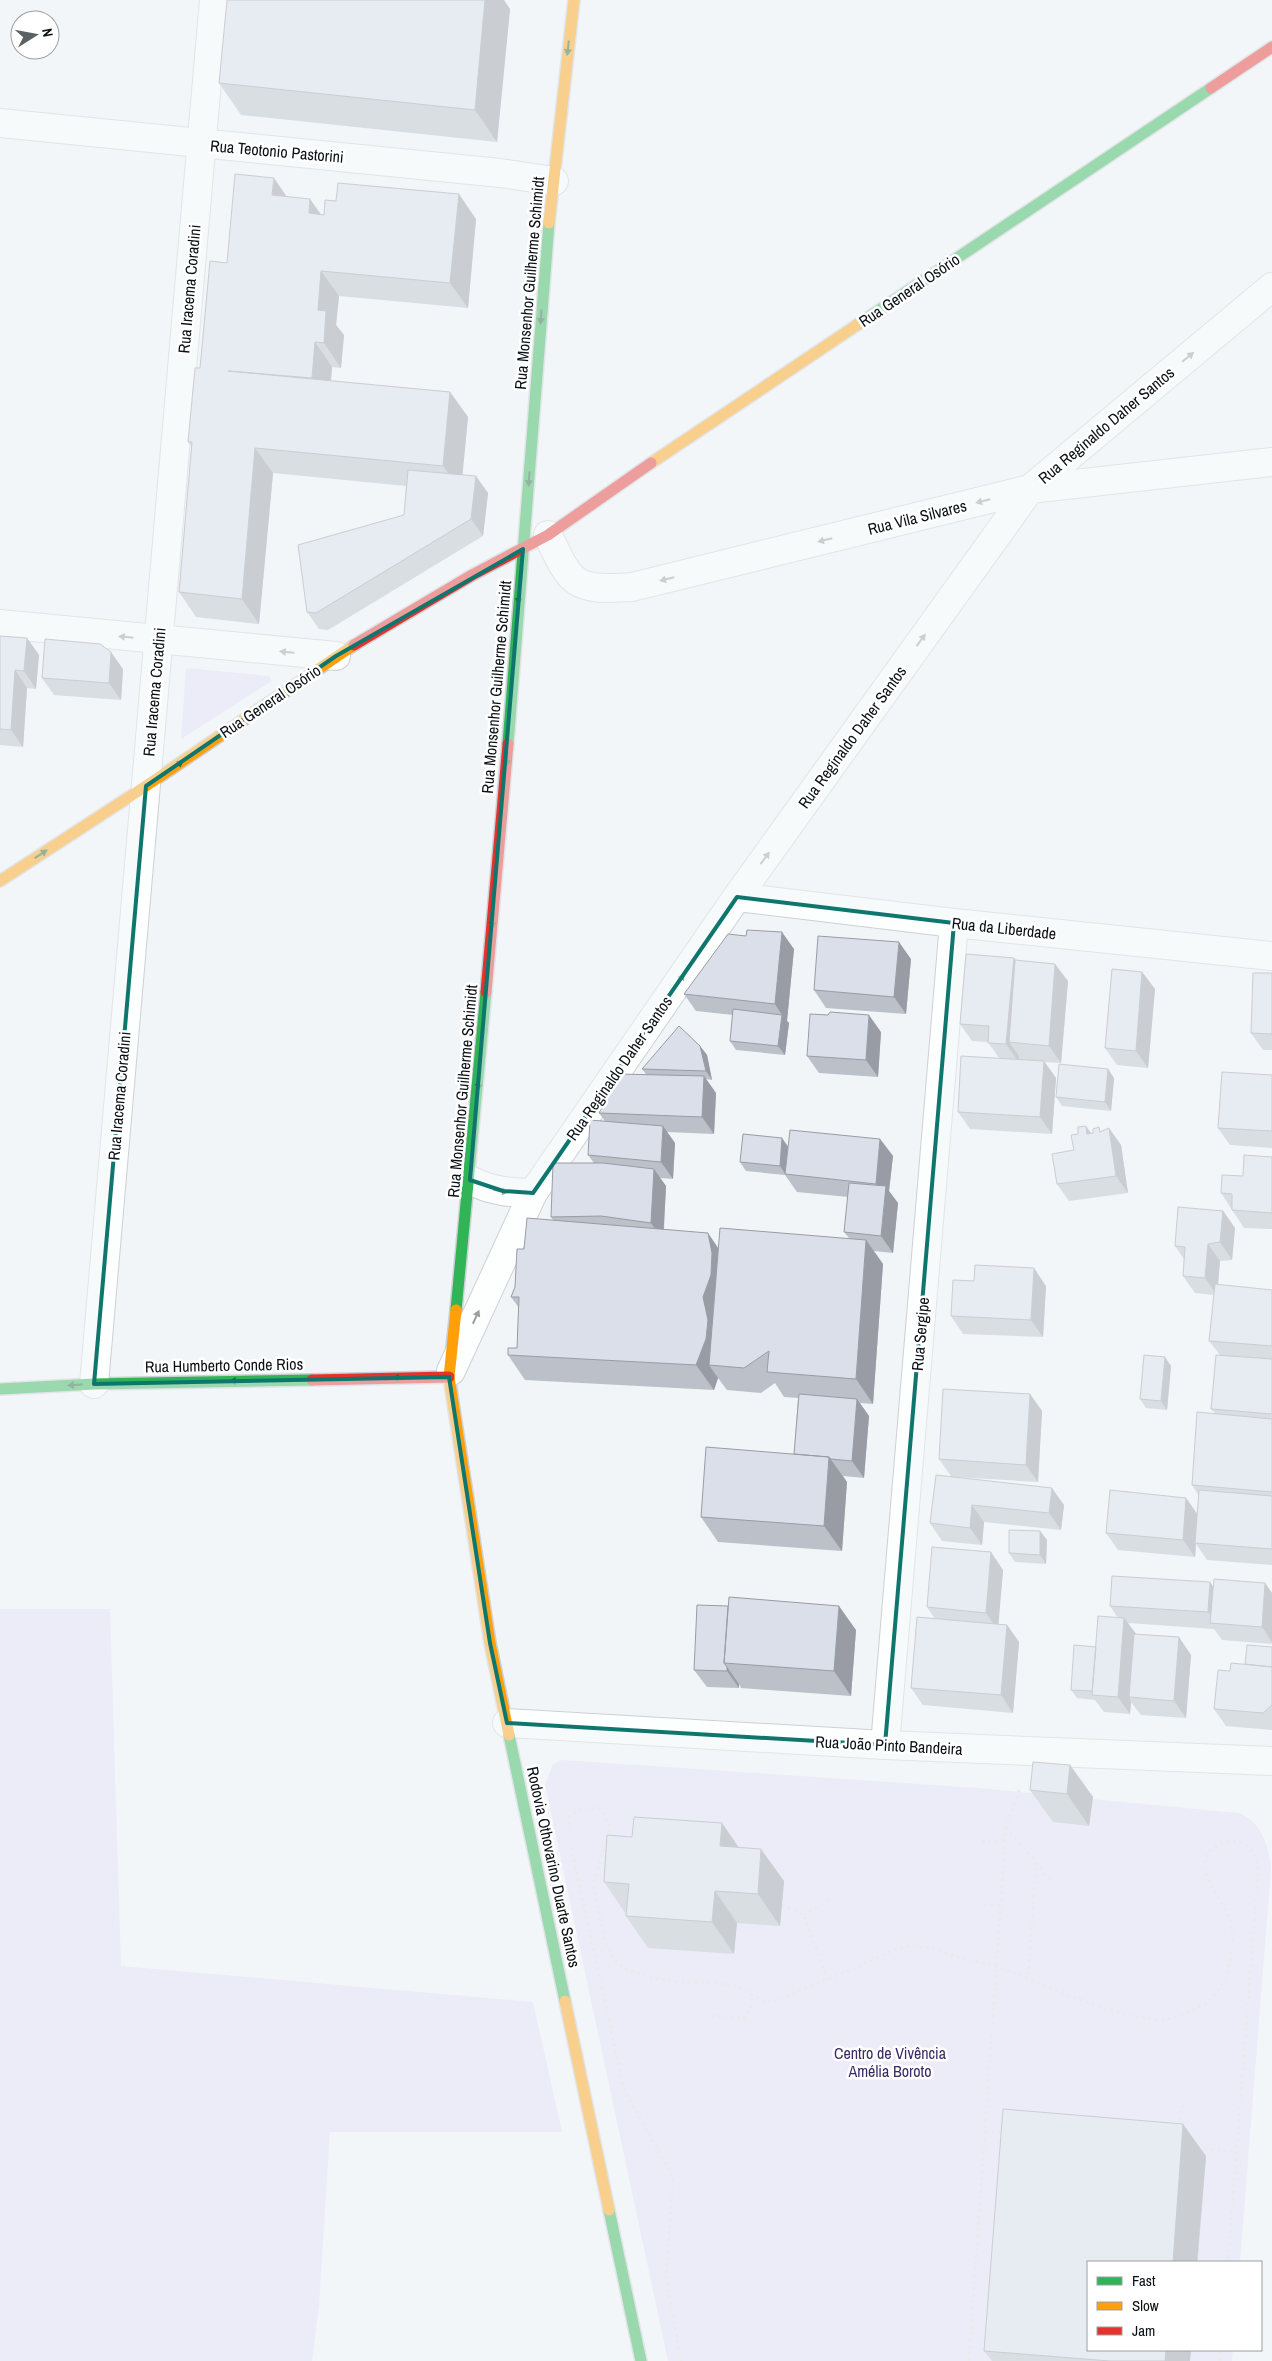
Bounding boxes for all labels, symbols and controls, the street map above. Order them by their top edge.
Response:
north arrow [10,10,60,60]
text: N [38,27,57,38]
one-way arrow [564,41,572,57]
street label: Rua Teotonio Pastorini [209,134,345,168]
street label: Rua Monsenhor Guilherme Schimidt [509,175,549,390]
street label: Rua Iracema Coradini [172,224,206,354]
street label: Rua General Osório [854,248,964,332]
one-way arrow [537,309,545,325]
one-way arrow [1181,351,1194,362]
street label: Rua Reginaldo Daher Santos [1033,361,1179,489]
one-way arrow [524,471,532,487]
street label: Rua Vila Silvares [865,494,969,540]
one-way arrow [975,497,990,505]
one-way arrow [817,536,832,544]
one-way arrow [660,575,675,583]
street label: Rua Monsenhor Guilherme Schimidt [476,579,516,794]
one-way arrow [515,590,523,606]
street label: Rua Iracema Coradini [137,627,171,757]
one-way arrow [117,633,133,641]
one-way arrow [916,634,926,647]
one-way arrow [279,648,295,656]
street label: Rua General Osório [215,659,325,743]
street label: Rua Reginaldo Daher Santos [793,661,911,813]
one-way arrow [503,752,511,768]
one-way arrow [170,760,184,770]
one-way arrow [34,850,48,859]
one-way arrow [760,851,770,865]
street label: Rua da Liberdade [951,912,1057,944]
one-way arrow [489,913,497,929]
one-way arrow [675,973,685,986]
street label: Rua Monsenhor Guilherme Schimidt [442,983,482,1198]
street label: Rua Reginaldo Daher Santos [561,991,677,1145]
street label: Rua Iracema Coradini [102,1031,136,1161]
one-way arrow [475,1075,483,1091]
one-way arrow [493,1187,509,1195]
street label: Rua Sergipe [906,1296,934,1372]
one-way arrow [473,1310,481,1324]
street label: Rua Humberto Conde Rios [145,1353,303,1377]
one-way arrow [392,1374,408,1382]
one-way arrow [229,1377,245,1385]
one-way arrow [67,1382,83,1390]
street label: Rua João Pinto Bandeira [815,1730,964,1760]
street label: Rodovia Othovarino Duarte Santos [522,1764,586,1970]
park label: Centro de Vivência Amélia Boroto [834,2042,947,2082]
legend [1087,2261,1262,2351]
text: Fast [1132,2270,1156,2291]
text: Slow [1132,2295,1159,2316]
text: Jam [1132,2320,1155,2341]

